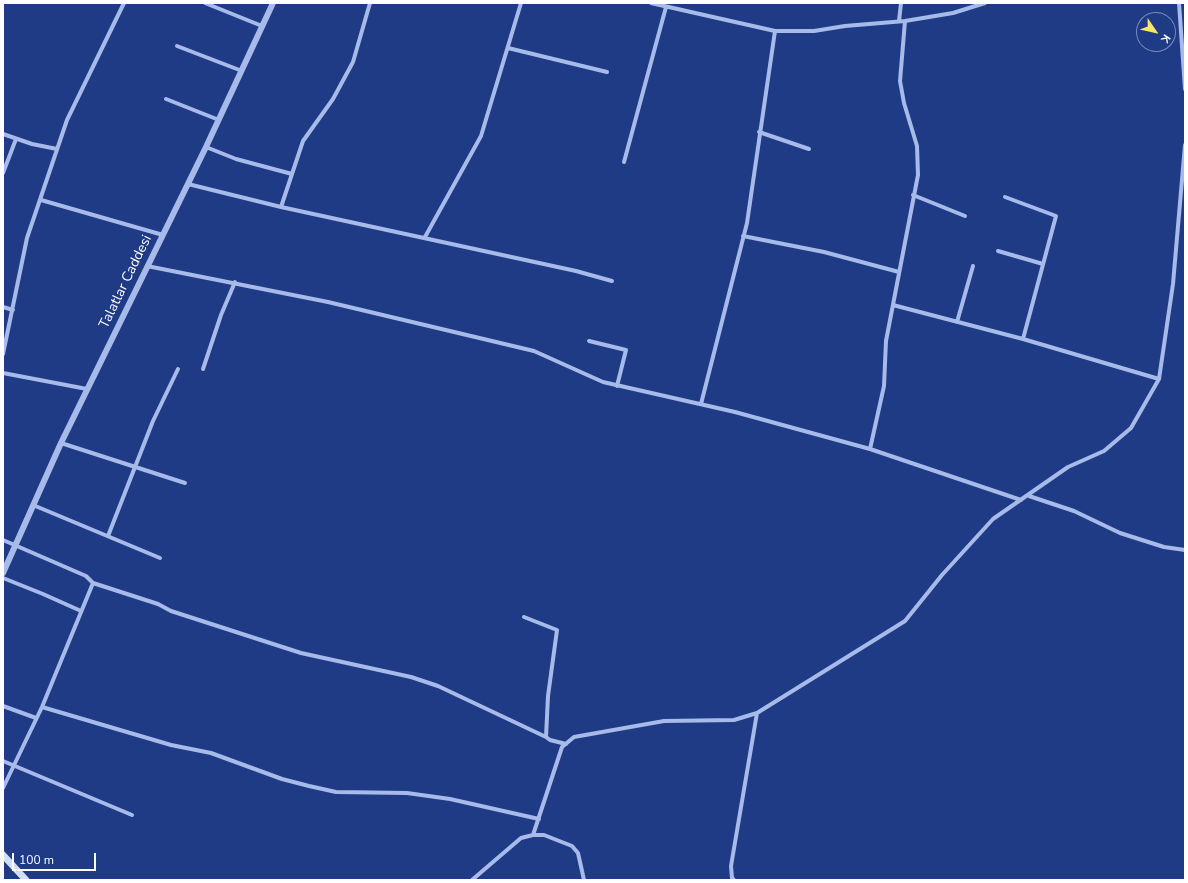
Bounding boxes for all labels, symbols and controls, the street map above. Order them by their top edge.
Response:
north arrow [1136,12,1176,52]
text: K [1157,31,1174,46]
street label: Talatlar Caddesi [96,233,156,331]
scale bar [14,845,98,871]
text: 100 m [19,852,54,868]

